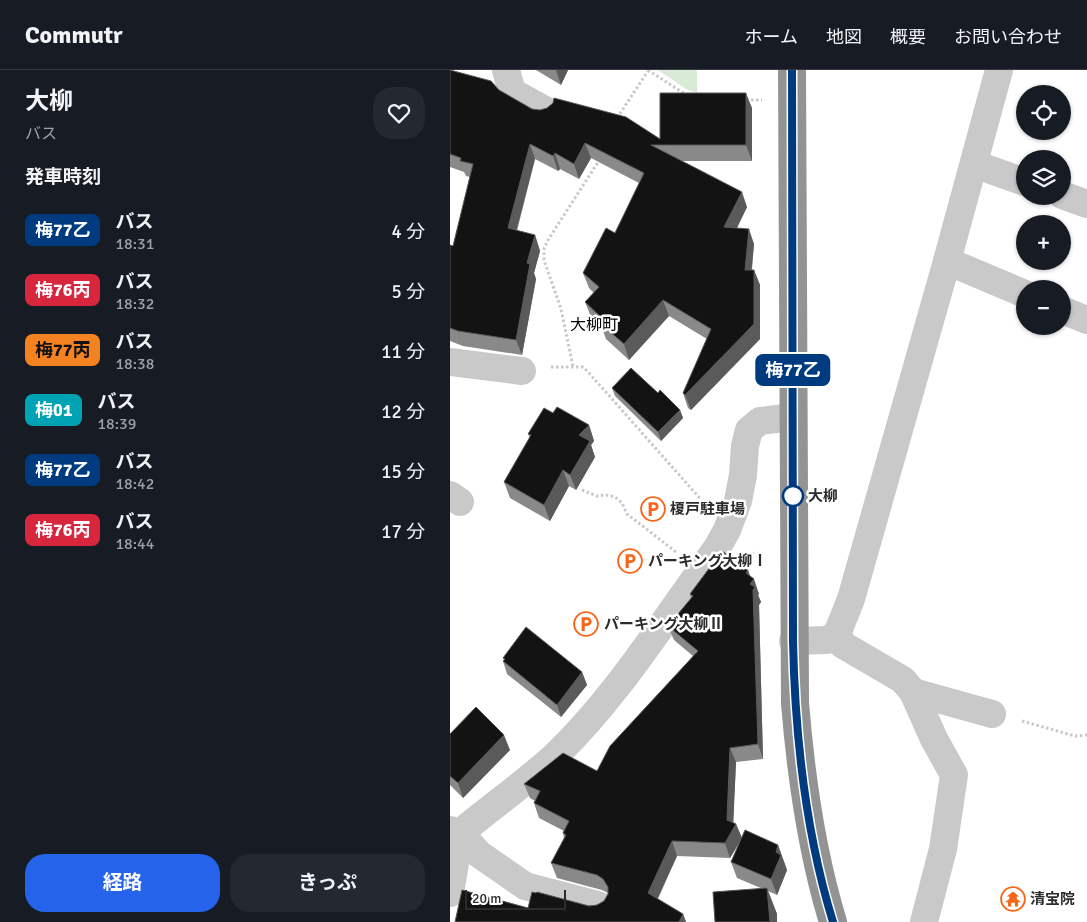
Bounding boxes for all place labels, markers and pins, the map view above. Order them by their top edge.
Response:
marker: 大柳 [782,485,804,507]
place label: 大柳 [808,487,838,505]
parking icon: 榎戸駐車場 [640,496,666,522]
place label: 榎戸駐車場 [670,500,745,518]
parking icon: パーキング大柳Ⅰ [617,548,643,574]
place label: パーキング大柳Ⅰ [648,552,768,570]
parking icon: パーキング大柳Ⅱ [573,611,599,637]
place label: パーキング大柳Ⅱ [604,615,724,633]
temple icon: 清宝院 [1000,886,1026,912]
place label: 清宝院 [1030,890,1075,908]

